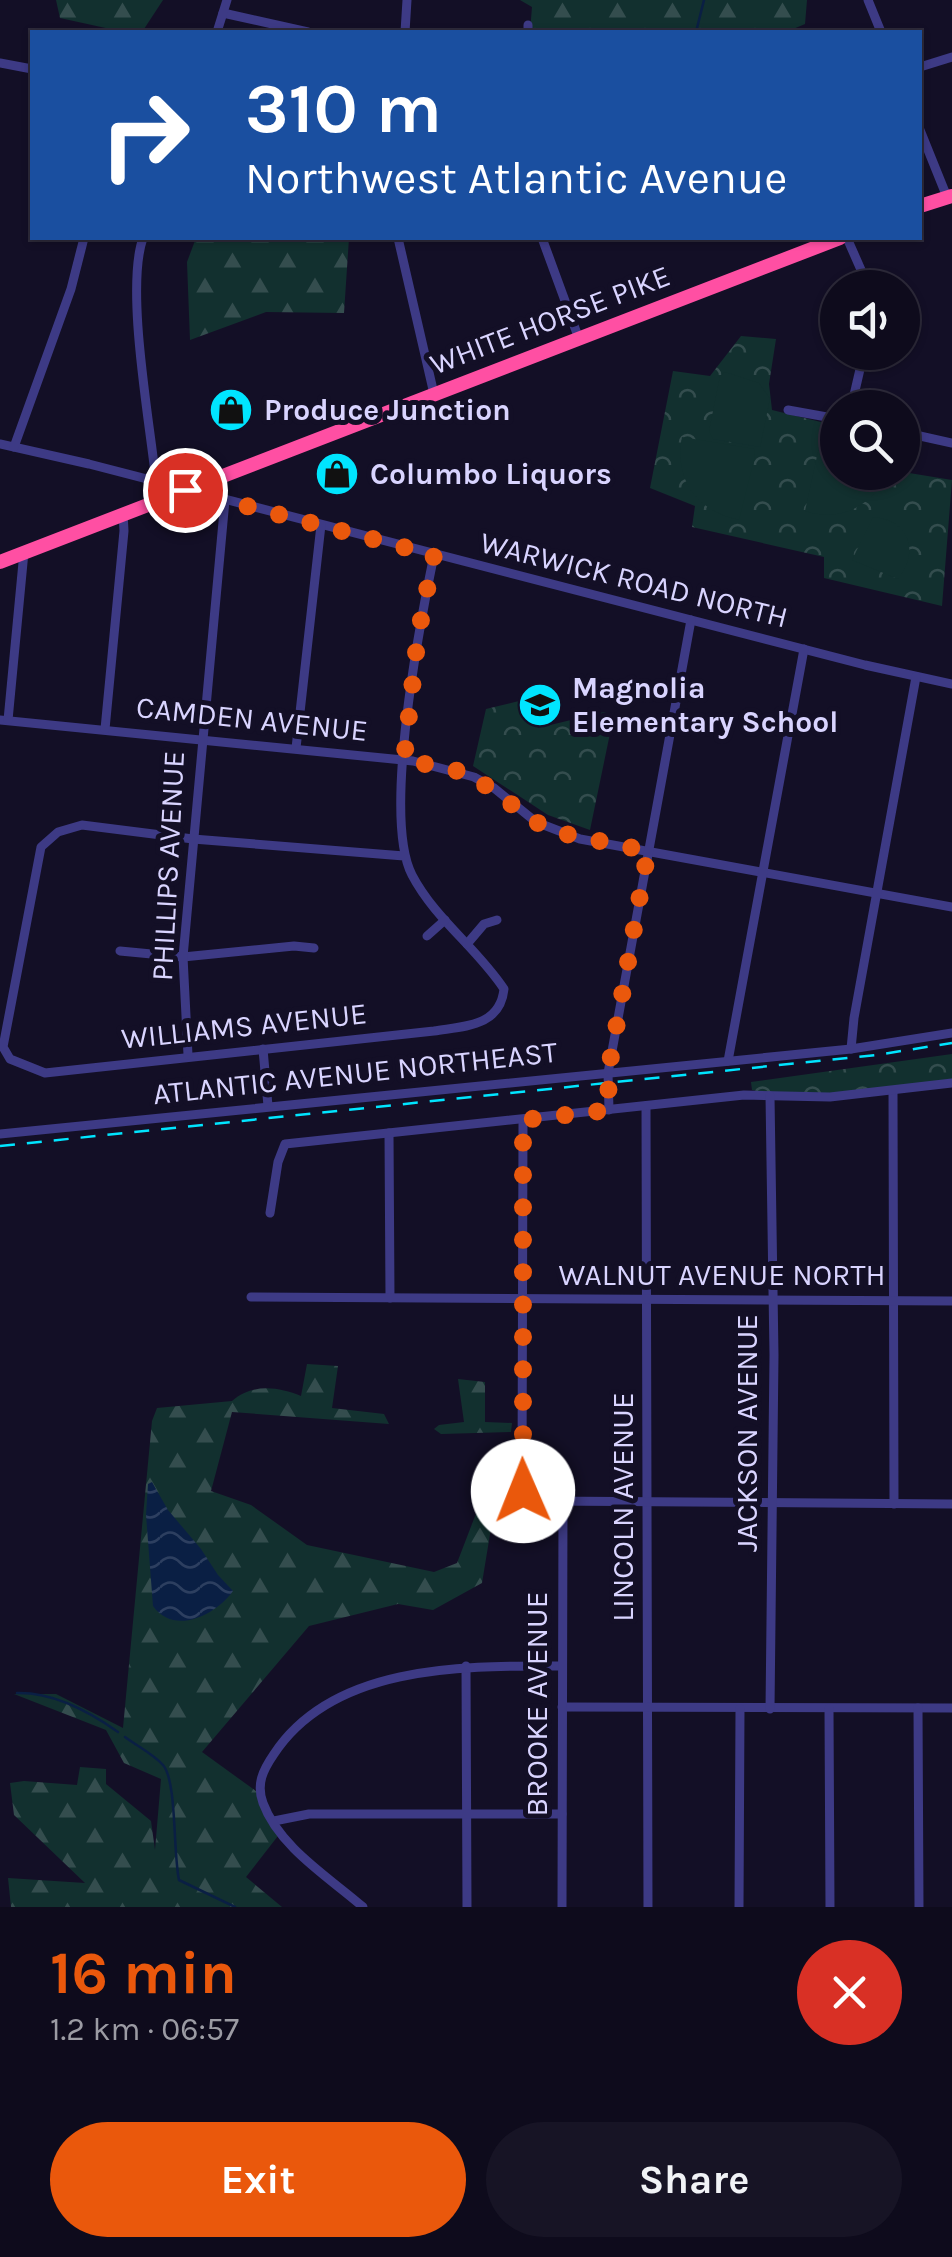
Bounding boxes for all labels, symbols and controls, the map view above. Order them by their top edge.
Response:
text: 310 m [245,68,442,150]
icon: right [80,70,210,200]
text: Northwest Atlantic Avenue [245,152,787,204]
street label: WHITE HORSE PIKE [425,258,675,382]
map controls [820,270,920,490]
button: sound [820,270,920,370]
shop icon: Produce Junction [208,387,254,433]
button: search [820,390,920,490]
place label: Produce Junction [264,392,511,428]
pin [143,448,228,533]
shop icon: Columbo Liquors [314,451,360,497]
place label: Columbo Liquors [370,456,612,492]
icon: arrive [158,463,213,518]
street label: WARWICK ROAD NORTH [476,524,792,636]
place label: Magnolia Elementary School [572,670,838,740]
school or university icon: Magnolia Elementary School [517,682,563,728]
street label: CAMDEN AVENUE [135,689,369,749]
street label: PHILLIPS AVENUE [144,750,192,982]
street label: WILLIAMS AVENUE [119,995,369,1057]
street label: ATLANTIC AVENUE NORTHEAST [151,1034,559,1112]
street label: WALNUT AVENUE NORTH [559,1257,885,1293]
street label: JACKSON AVENUE [729,1314,765,1552]
street label: LINCOLN AVENUE [605,1392,641,1622]
position arrow [471,1439,575,1543]
street label: BROOKE AVENUE [519,1591,555,1817]
text: 16 min [50,1938,237,2008]
button: close [797,1940,902,2045]
text: 1.2 km · 06:57 [50,2011,239,2048]
button: Exit [50,2122,466,2237]
button: Share [486,2122,902,2237]

